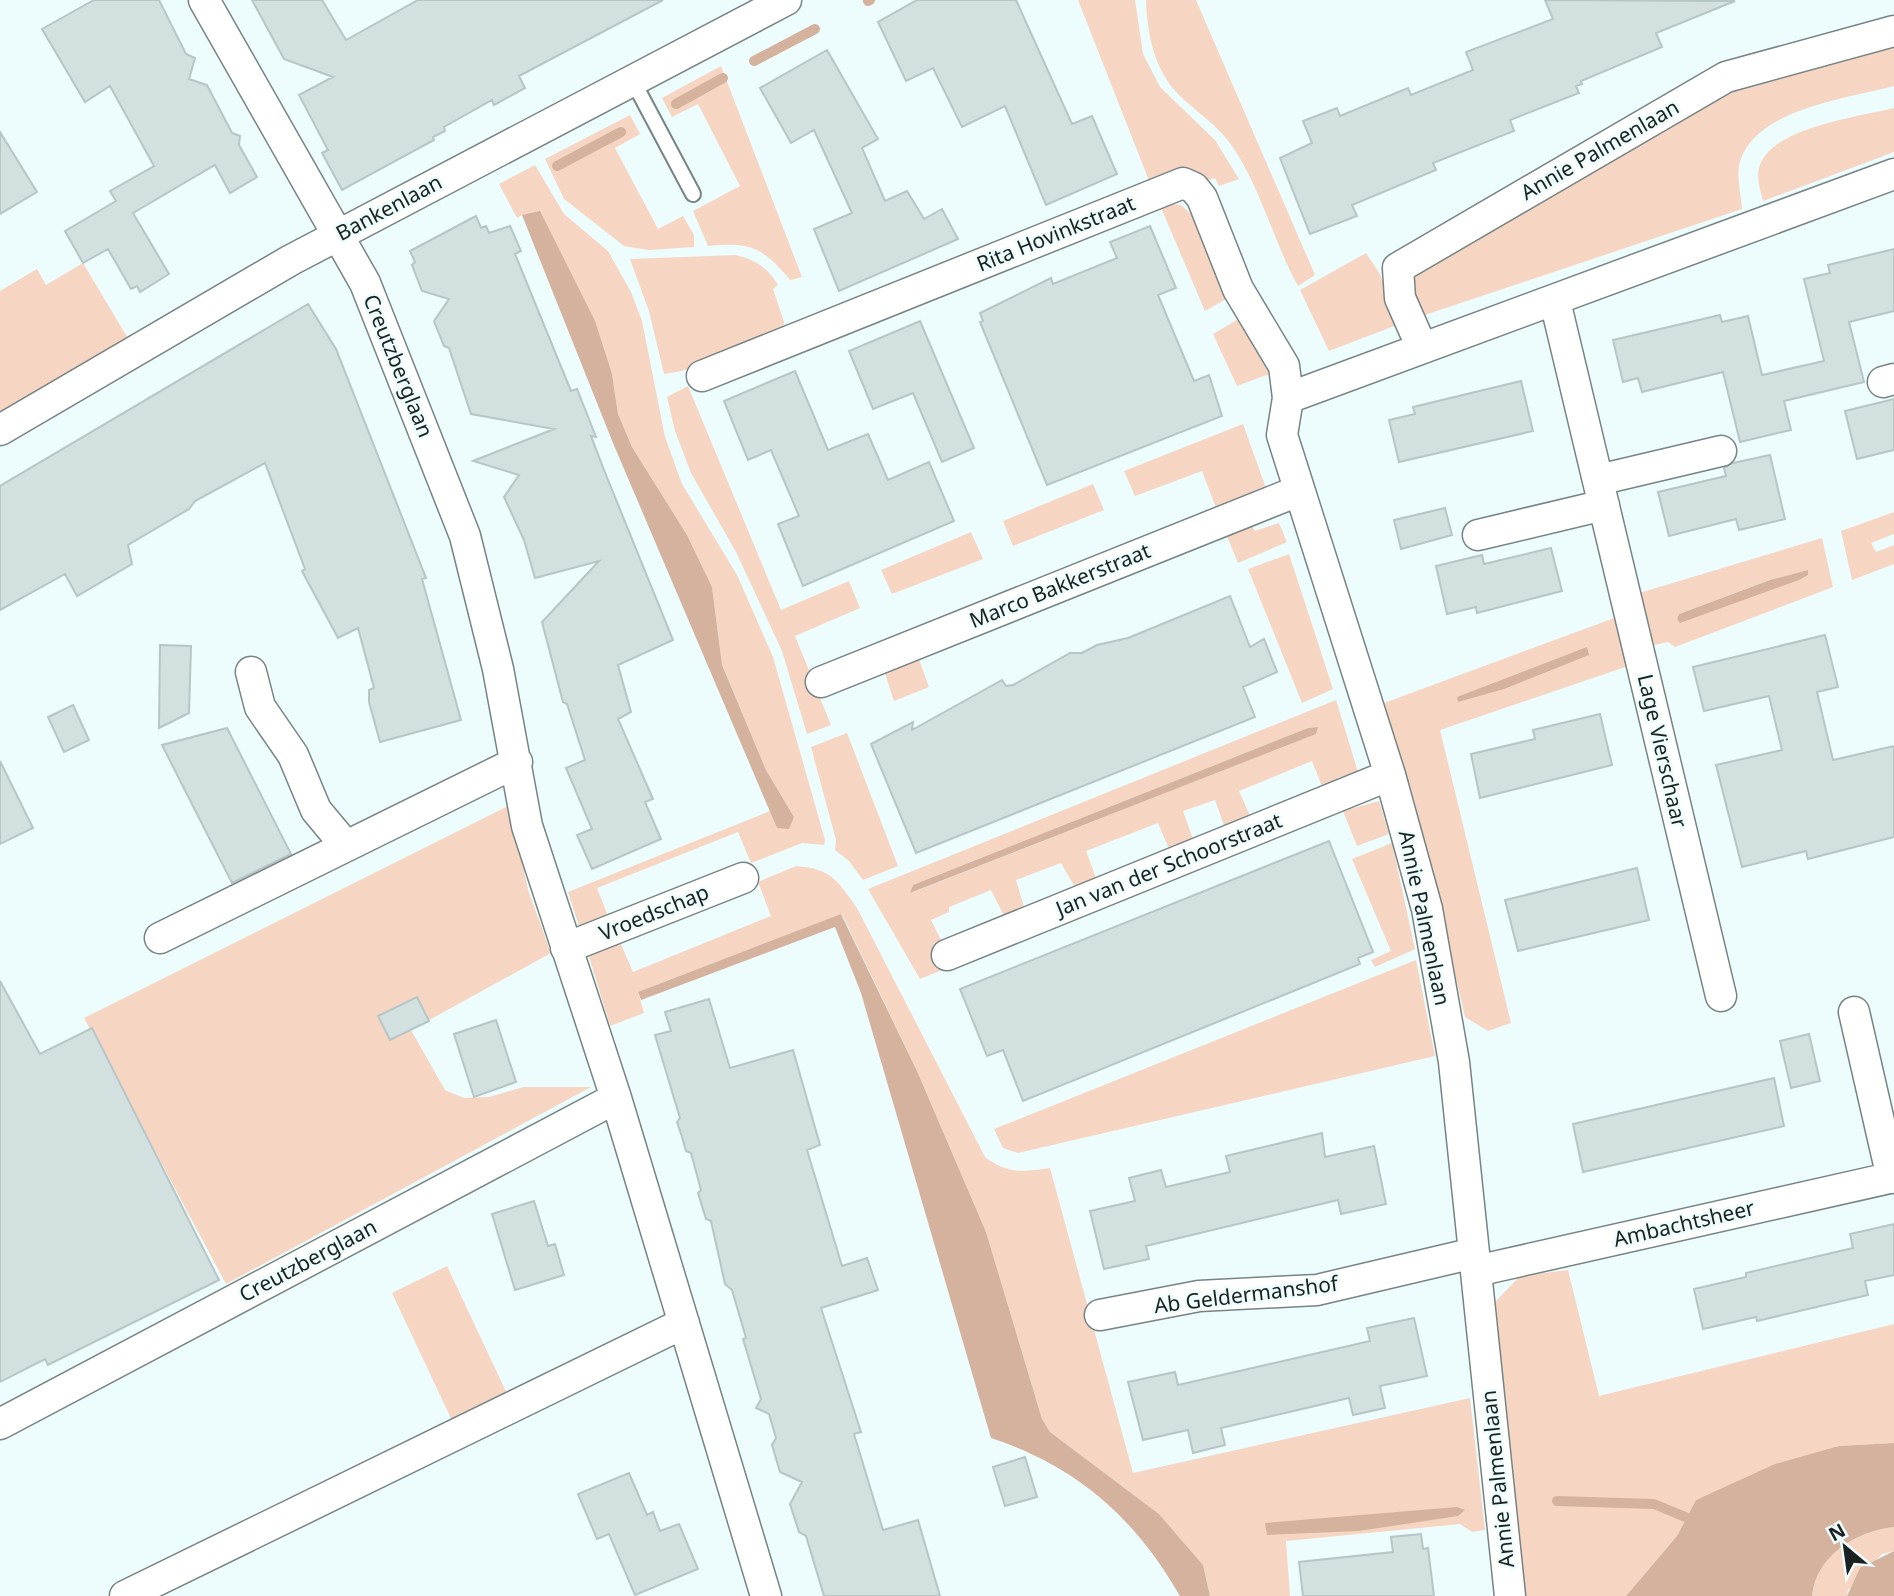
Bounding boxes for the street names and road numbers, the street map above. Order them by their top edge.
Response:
street label: Annie Palmenlaan [1515,92,1684,206]
street label: Bankenlaan [331,167,446,247]
street label: Rita Hovinkstraat [972,188,1139,278]
street label: Creutzberglaan [357,290,440,441]
street label: Marco Bakkerstraat [965,536,1155,634]
street label: Lage Vierschaar [1632,671,1694,831]
street label: Jan van der Schoorstraat [1050,806,1286,923]
street label: Annie Palmenlaan [1393,828,1457,1008]
street label: Vroedschap [595,877,713,947]
street label: Ambachtsheer [1611,1193,1757,1253]
street label: Creutzberglaan [234,1212,381,1308]
street label: Ab Geldermanshof [1152,1269,1341,1319]
street label: Annie Palmenlaan [1474,1389,1520,1569]

